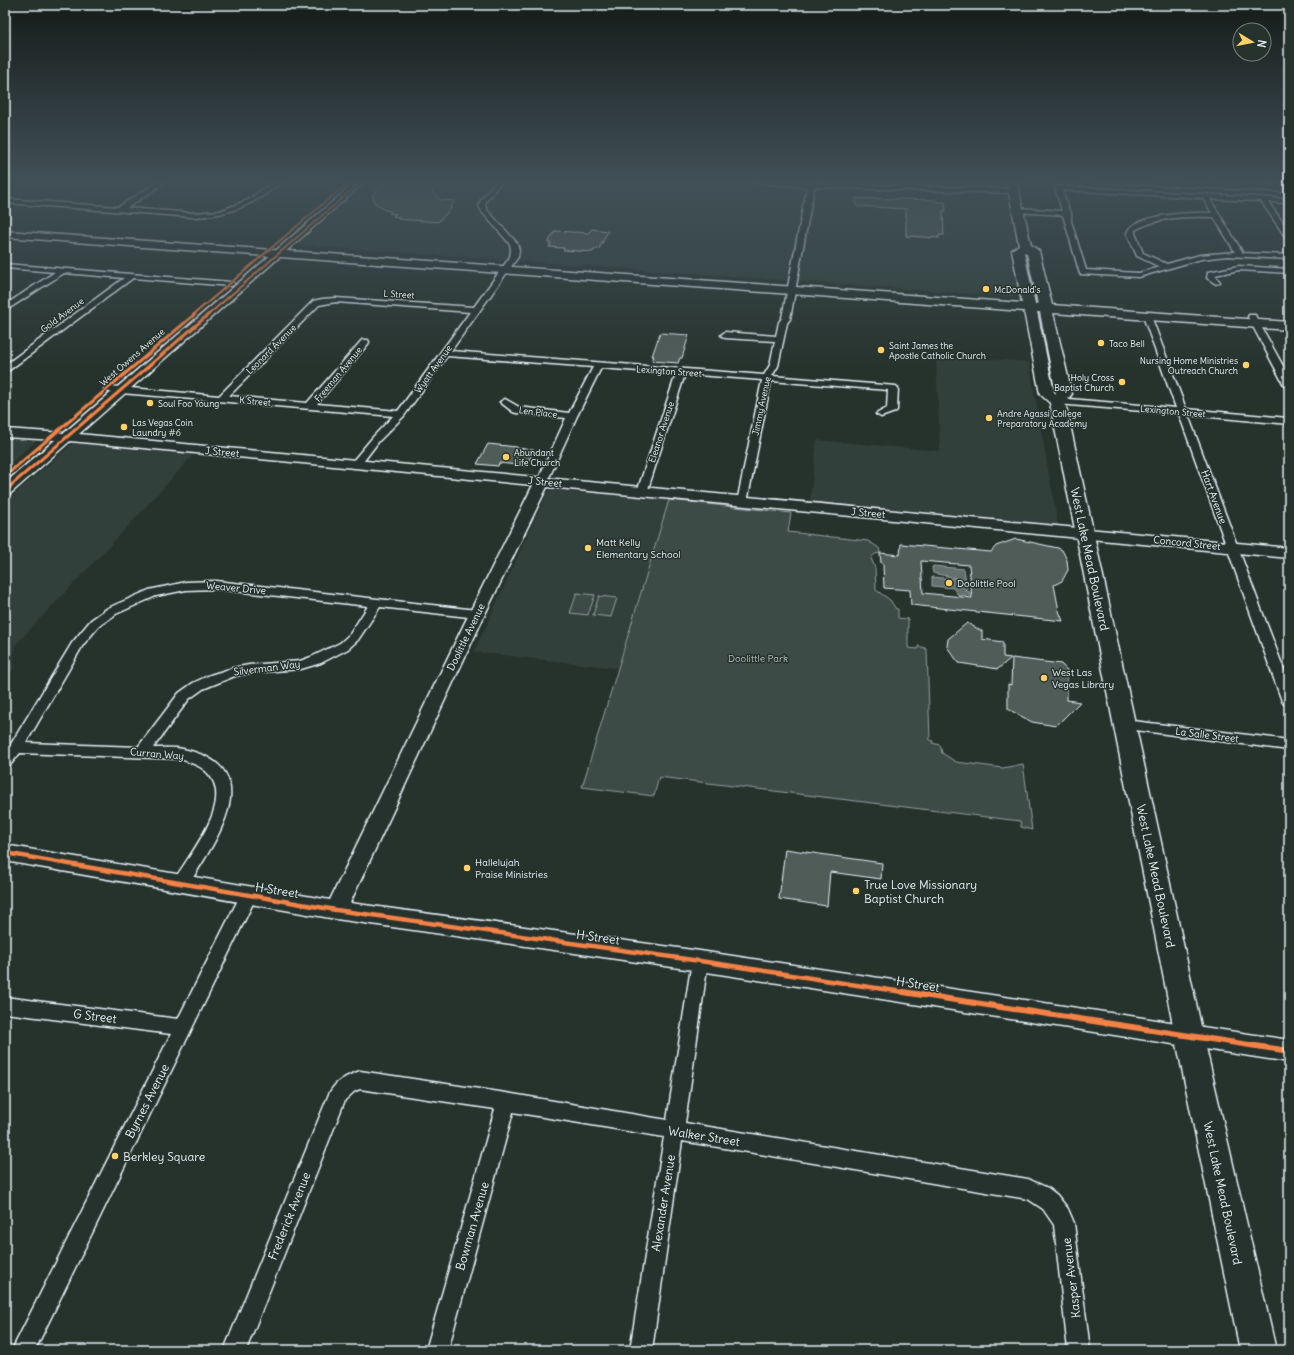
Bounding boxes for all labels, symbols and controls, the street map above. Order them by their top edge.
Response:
north arrow [1232,22,1272,62]
text: N [1254,39,1269,49]
marker: McDonald's [981,284,991,294]
place label: McDonald's [994,284,1041,295]
street label: L Street [383,287,415,301]
street label: Gold Avenue [38,295,86,335]
street label: Leonard Avenue [244,322,298,376]
street label: West Owens Avenue [97,326,167,388]
marker: Taco Bell [1096,338,1106,348]
place label: Taco Bell [1109,338,1145,349]
place label: Saint James the Apostle Catholic Church [889,340,986,361]
street label: Wyatt Avenue [412,343,454,395]
street label: Freeman Avenue [312,344,364,404]
marker: Saint James the Apostle Catholic Church [876,345,886,355]
place label: Nursing Home Ministries Outreach Church [1140,355,1238,376]
marker: Nursing Home Ministries Outreach Church [1241,360,1251,370]
street label: Lexington Street [636,363,702,379]
place label: Holy Cross Baptist Church [1054,372,1114,393]
street label: Jimmy Avenue [749,375,773,436]
marker: Holy Cross Baptist Church [1117,377,1127,387]
street label: K Street [239,394,271,408]
marker: Soul Foo Young [145,398,155,408]
place label: Soul Foo Young [158,398,219,409]
street label: Eleanor Avenue [646,400,676,464]
street label: Lexington Street [1140,403,1206,419]
street label: Len Place [518,404,558,420]
place label: Andre Agassi College Preparatory Academy [997,408,1087,429]
marker: Andre Agassi College Preparatory Academy [984,413,994,423]
place label: Las Vegas Coin Laundry #6 [132,417,193,438]
marker: Las Vegas Coin Laundry #6 [119,422,129,432]
street label: J Street [204,444,240,460]
place label: Abundant Life Church [514,447,560,468]
marker: Abundant Life Church [501,452,511,462]
street label: Hart Avenue [1198,468,1230,526]
street label: J Street [527,474,563,490]
street label: West Lake Mead Boulevard [1067,486,1113,632]
street label: J Street [850,505,886,521]
street label: Concord Street [1153,533,1222,553]
place label: Matt Kelly Elementary School [596,536,681,561]
marker: Matt Kelly Elementary School [583,543,593,553]
place label: Doolittle Pool [957,577,1016,590]
marker: Doolittle Pool [944,578,954,588]
street label: Weaver Drive [205,579,267,597]
street label: Doolittle Avenue [444,601,488,673]
park label: Doolittle Park [728,652,788,665]
street label: Silverman Way [233,657,301,679]
place label: West Las Vegas Library [1052,666,1114,691]
marker: West Las Vegas Library [1039,673,1049,683]
street label: La Salle Street [1175,725,1240,745]
street label: Curran Way [129,745,185,763]
street label: West Lake Mead Boulevard [1133,803,1179,949]
place label: Hallelujah Praise Ministries [475,856,548,881]
marker: Hallelujah Praise Ministries [462,863,472,873]
place label: True Love Missionary Baptist Church [864,877,977,906]
street label: H Street [254,879,300,901]
marker: True Love Missionary Baptist Church [851,886,861,896]
street label: H Street [575,927,621,947]
street label: H Street [895,973,941,995]
street label: G Street [72,1006,118,1026]
street label: Byrnes Avenue [122,1061,172,1141]
street label: West Lake Mead Boulevard [1200,1120,1246,1266]
street label: Walker Street [667,1123,741,1149]
place label: Berkley Square [123,1149,205,1164]
marker: Berkley Square [110,1151,120,1161]
street label: Alexander Avenue [648,1154,678,1252]
street label: Frederick Avenue [265,1170,313,1262]
street label: Bowman Avenue [452,1180,492,1272]
street label: Kasper Avenue [1059,1237,1083,1319]

